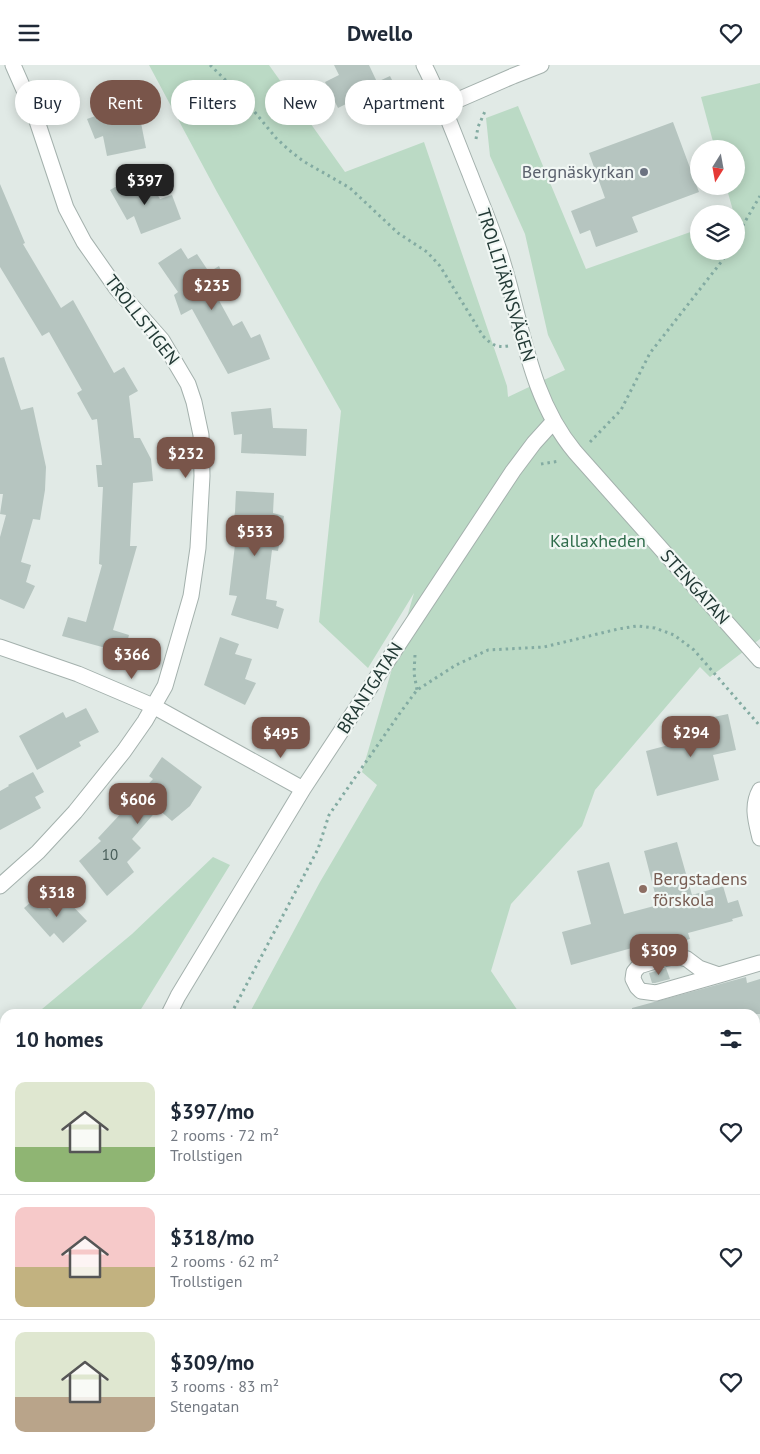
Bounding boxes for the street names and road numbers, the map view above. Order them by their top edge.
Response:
street label: TROLLTJÄRNSVÄGEN [472,205,541,364]
street label: TROLLSTIGEN [100,270,185,369]
street label: STENGATAN [656,544,735,629]
street label: BRANTGATAN [332,638,408,738]

